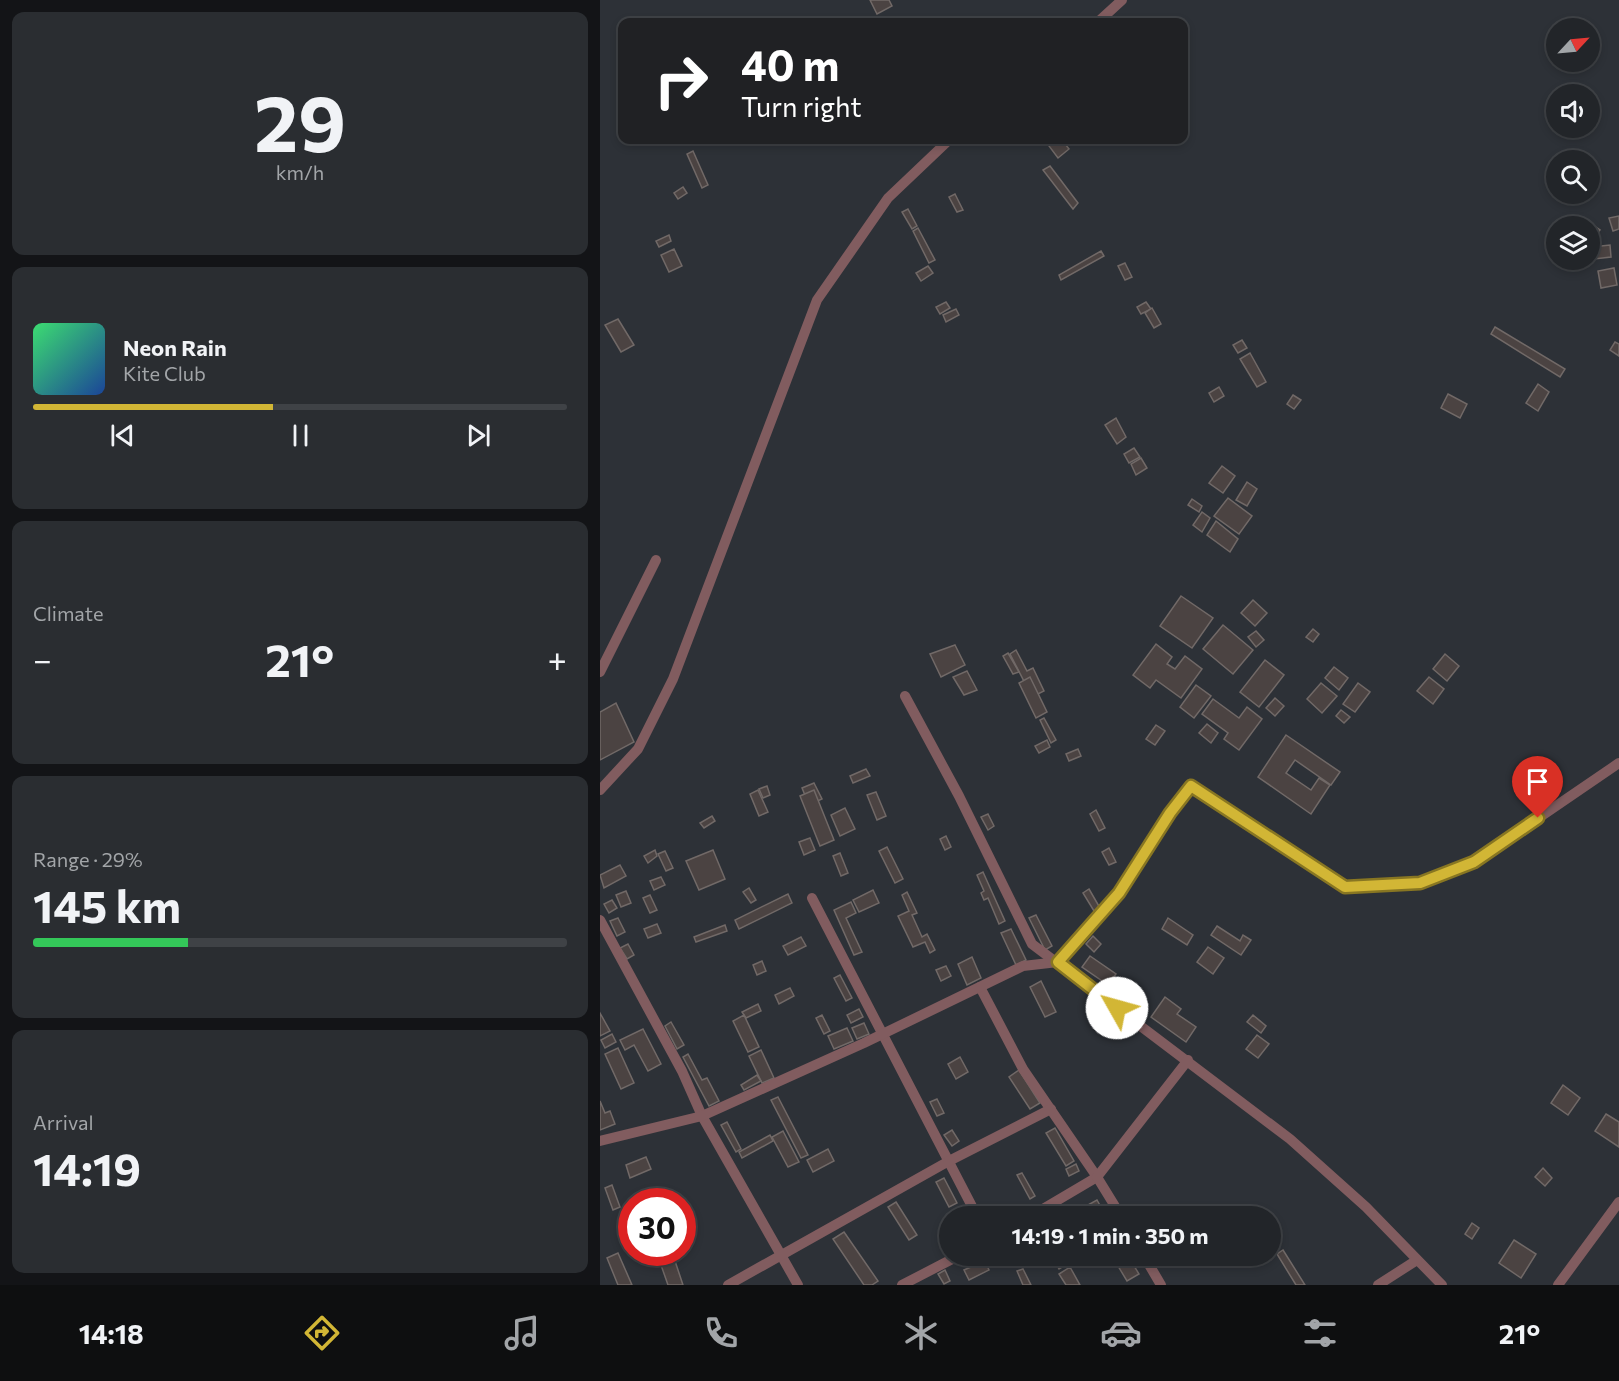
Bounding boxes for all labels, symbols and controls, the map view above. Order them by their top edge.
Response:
north arrow [1546,18,1600,72]
map controls [1546,18,1600,270]
text: 40 m [741,38,839,90]
icon: right [642,42,720,120]
text: 29 [254,73,346,168]
button: sound [1546,84,1600,138]
text: Turn right [741,90,861,123]
button: search [1546,150,1600,204]
text: km/h [276,160,324,184]
button: layers [1546,216,1600,270]
text: Neon Rain [123,334,227,361]
text: Kite Club [123,361,206,385]
icon: previous [106,419,139,452]
icon: pause [284,419,317,452]
icon: next [462,419,495,452]
text: Climate [33,601,103,625]
text: 21° [265,631,334,686]
text: − [33,638,52,679]
text: + [548,638,567,679]
pin [1512,756,1563,818]
icon: arrive [1521,765,1554,798]
text: Range · 29% [33,847,143,871]
text: 145 km [33,877,181,932]
position arrow [1085,976,1149,1040]
text: Arrival [33,1110,94,1134]
text: 14:19 [33,1140,141,1195]
speed limit sign: 30 [618,1188,696,1266]
text: 14:19 · 1 min · 350 m [1011,1222,1209,1249]
icon: directions [301,1312,343,1354]
icon: music [501,1312,543,1354]
icon: phone [700,1312,742,1354]
icon: climate [900,1312,942,1354]
icon: car [1100,1312,1142,1354]
icon: filters [1299,1312,1341,1354]
text: 14:18 [79,1317,144,1350]
text: 21° [1499,1317,1540,1350]

